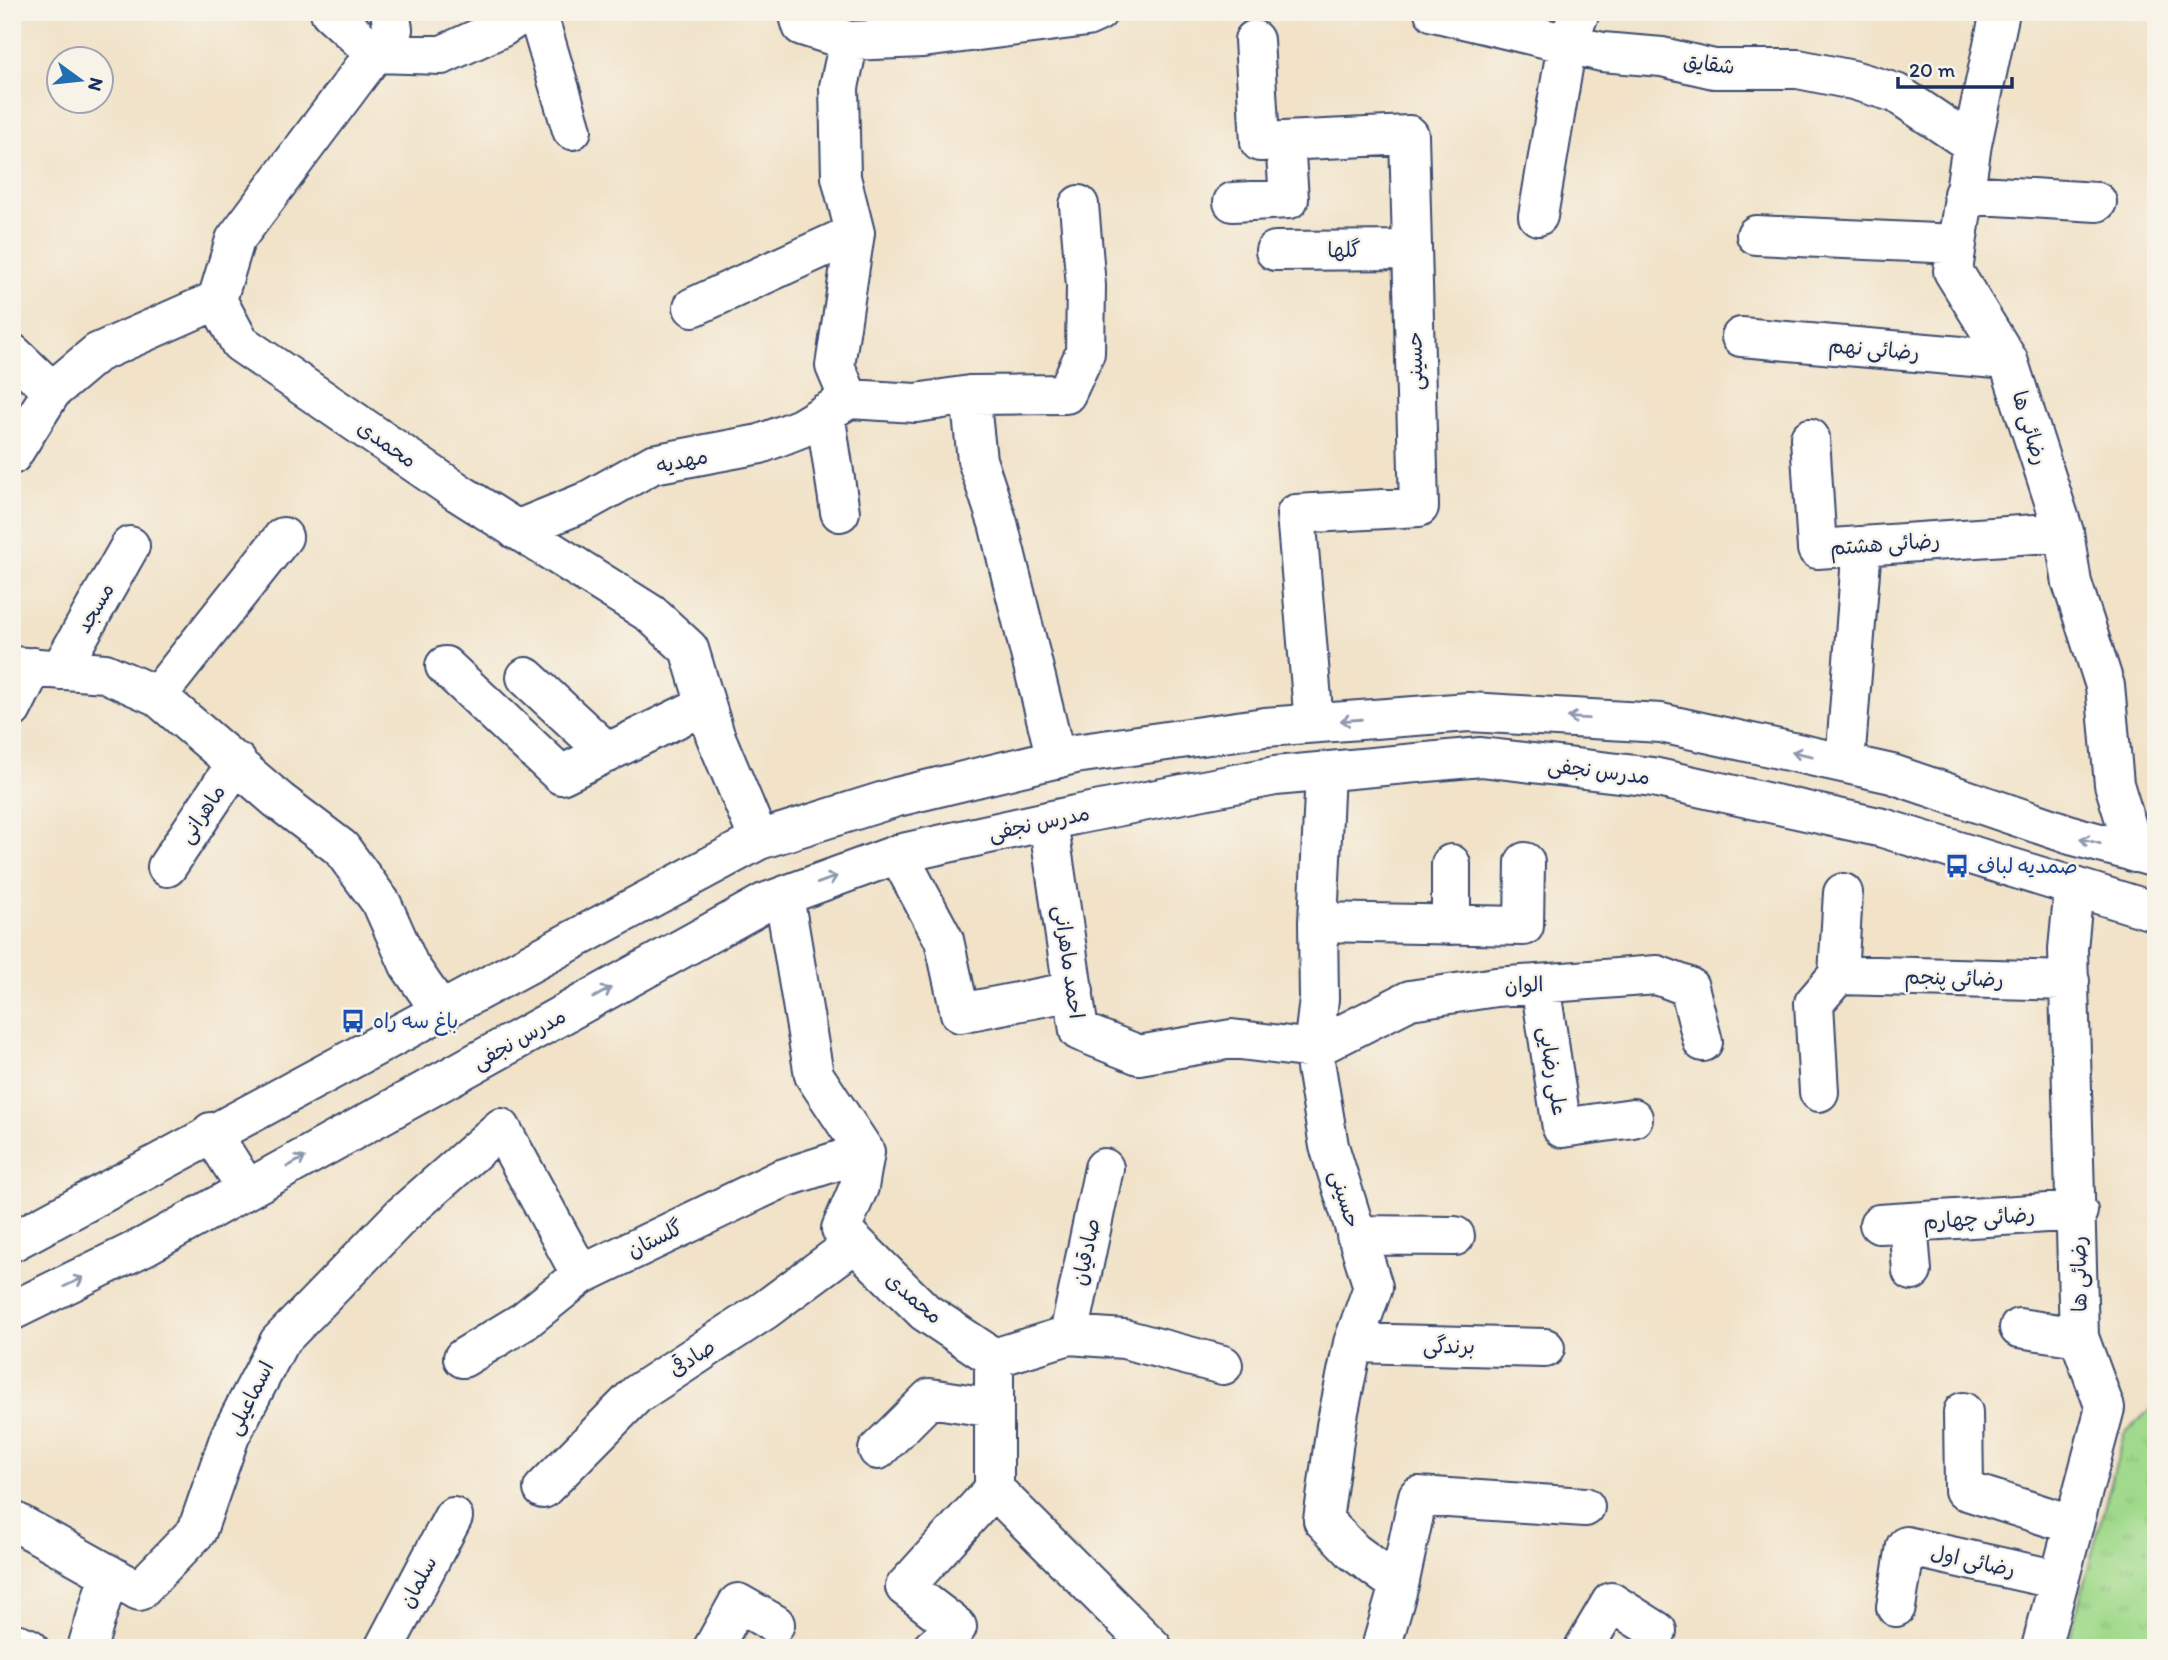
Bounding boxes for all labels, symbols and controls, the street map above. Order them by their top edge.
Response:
north arrow [46,46,116,116]
scale bar [1898,46,2012,90]
street label: شقایق [1682,48,1736,79]
text: 20 m [1909,57,1956,82]
text: N [83,75,109,93]
street label: گلها [1327,237,1361,262]
street label: حسینی [1401,331,1430,391]
street label: رضائی نهم [1827,332,1921,369]
street label: رضائی ها [2005,388,2054,469]
street label: محمدی [353,414,422,473]
street label: مهدیه [654,443,710,478]
street label: رضائی هشتم [1829,527,1941,564]
street label: مسجد [70,578,119,637]
one-way arrow [1567,712,1590,725]
one-way arrow [1340,714,1363,727]
one-way arrow [1791,747,1814,760]
street label: مدرس نجفی [1546,752,1652,791]
street label: ماهرانی [173,780,232,849]
street label: مدرس نجفی [986,800,1092,847]
one-way arrow [2079,833,2101,846]
bus stop icon: صمدیه لباف [1943,852,1971,880]
place label: صمدیه لباف [1977,853,2078,879]
one-way arrow [815,873,837,885]
street label: احمد ماهرانی [1047,904,1090,1020]
street label: رضائی پنجم [1904,963,2004,996]
street label: الوان [1504,971,1544,999]
one-way arrow [591,986,611,1000]
street label: مدرس نجفی [468,1003,571,1076]
bus stop icon: باغ سه راه [339,1007,367,1035]
place label: باغ سه راه [373,1008,458,1036]
street label: علی رضایی [1532,1025,1573,1117]
one-way arrow [285,1155,305,1169]
street label: حسینی [1323,1167,1366,1231]
street label: رضائی چهارم [1922,1201,2036,1238]
street label: گلستان [623,1214,687,1263]
street label: صادقیان [1066,1216,1105,1288]
street label: رضائی ها [2065,1236,2094,1312]
street label: محمدی [881,1266,948,1329]
one-way arrow [63,1275,84,1288]
street label: صادقی [664,1333,720,1382]
street label: برندگی [1423,1333,1475,1360]
street label: اسماعیلی [220,1357,280,1440]
street label: رضائی اول [1928,1539,2018,1584]
street label: سلمان [394,1551,442,1612]

